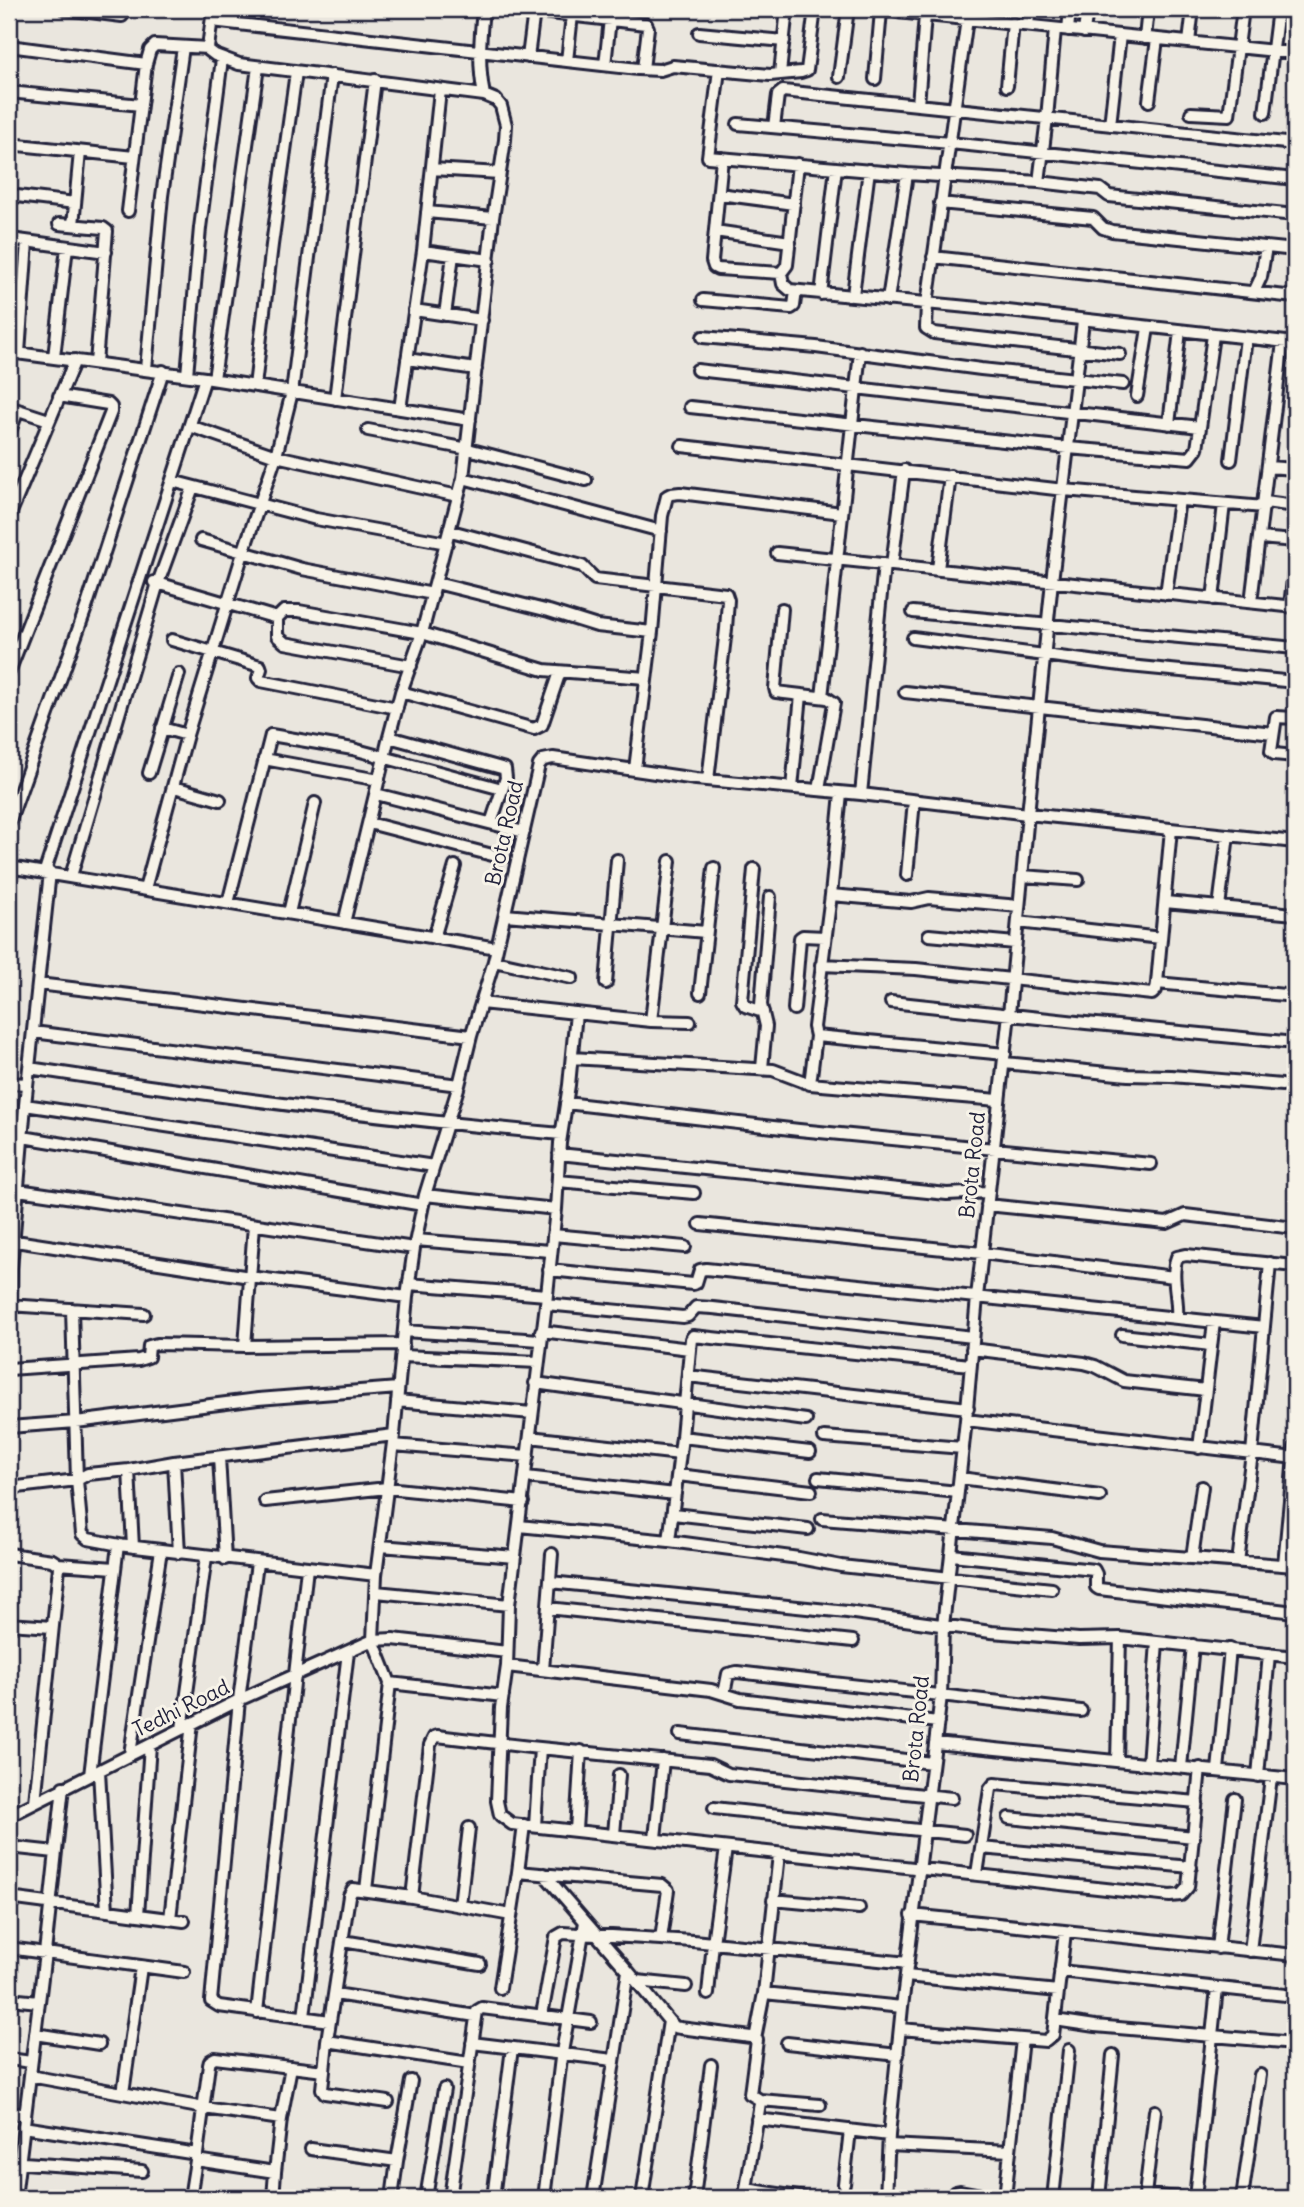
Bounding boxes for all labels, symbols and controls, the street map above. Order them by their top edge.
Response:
street label: Brota Road [479,778,529,888]
street label: Brota Road [953,1110,991,1220]
street label: Tedhi Road [128,1673,234,1743]
street label: Brota Road [897,1674,935,1784]

